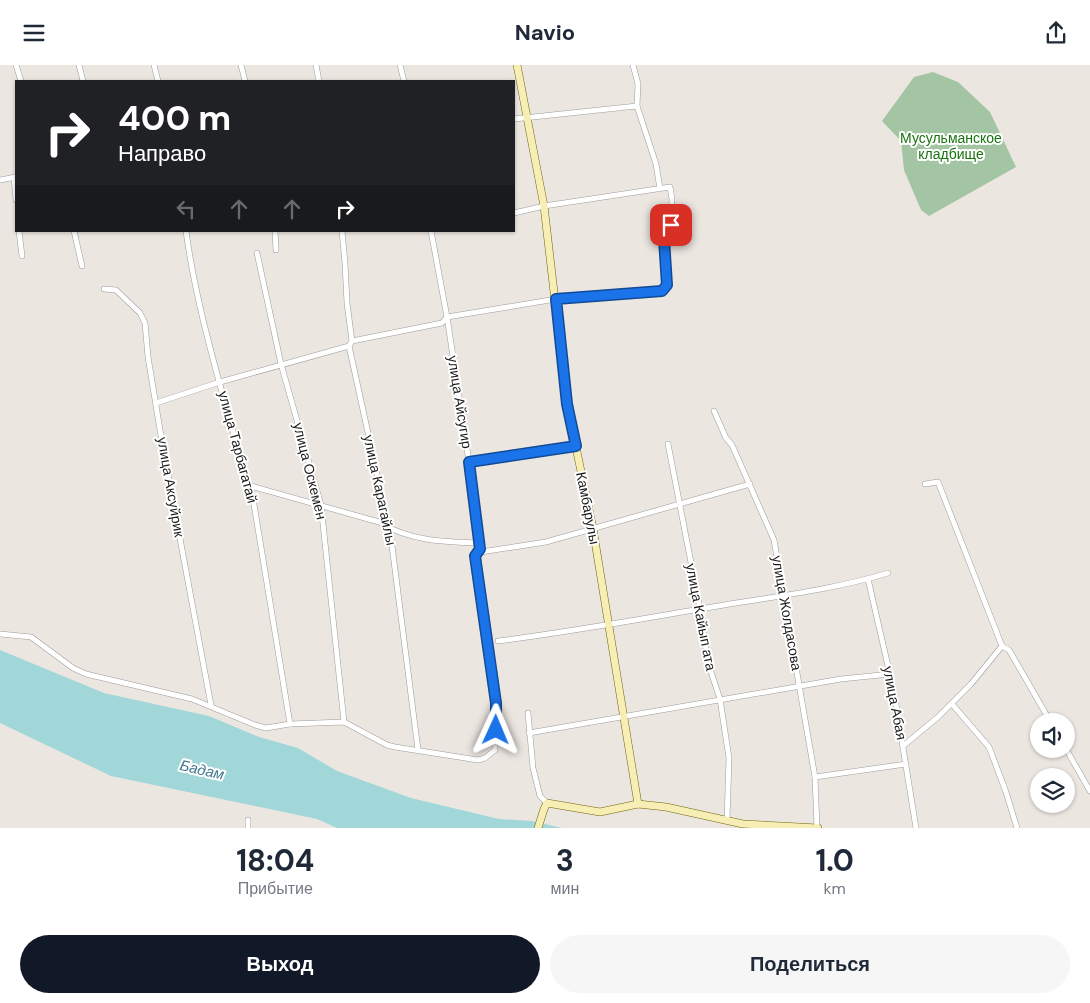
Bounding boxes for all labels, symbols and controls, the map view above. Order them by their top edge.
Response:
text: Navio [515,18,575,47]
icon: menu [20,19,48,47]
icon: share [1042,19,1070,47]
text: 400 m [118,95,231,141]
icon: right [35,100,100,165]
park label: Мусульманское кладбище [900,129,1002,163]
text: Направо [118,139,206,168]
icon: left [172,195,200,223]
icon: ahead [225,195,253,223]
icon: ahead [278,195,306,223]
icon: right [331,195,359,223]
pin [650,204,692,246]
icon: arrive [657,211,685,239]
street label: улица Айсугир [444,354,476,450]
street label: улица Тарбагатай [214,389,262,505]
street label: улица Оскемен [289,421,331,521]
street label: улица Карагайлы [360,433,400,547]
street label: улица Аксуйрик [153,436,189,539]
street label: Камбарулы [572,470,604,546]
street label: улица Жолдасова [768,554,806,672]
street label: улица Кайып ата [682,562,720,672]
street label: улица Абая [879,665,911,741]
position arrow [469,703,521,755]
map controls [1030,713,1075,813]
button: sound [1030,713,1075,758]
water label: Бадам [178,755,226,785]
button: layers [1030,768,1075,813]
text: 18:04 [236,841,314,880]
text: 3 [556,841,574,880]
text: 1.0 [815,841,854,880]
text: Прибытие [238,878,313,899]
text: мин [550,878,579,899]
text: km [823,878,846,899]
button: Выход [20,935,540,993]
button: Поделиться [550,935,1070,993]

